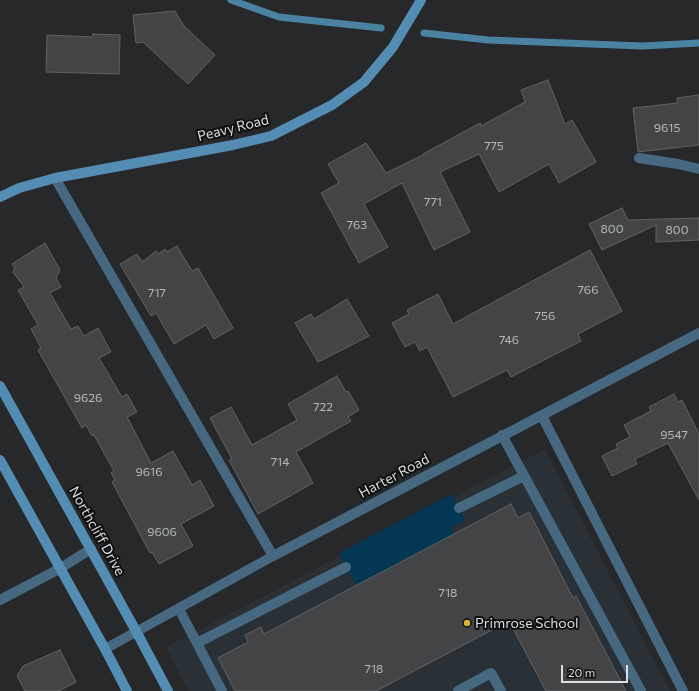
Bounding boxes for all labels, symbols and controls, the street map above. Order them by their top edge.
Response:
street label: Peavy Road [196,111,270,145]
house number: 9615 [654,121,680,135]
house number: 775 [484,139,504,153]
house number: 771 [424,195,442,209]
house number: 763 [347,218,367,232]
house number: 800 [601,222,623,236]
house number: 800 [666,223,688,237]
house number: 766 [578,283,598,297]
house number: 717 [148,286,166,300]
house number: 756 [535,309,555,323]
house number: 746 [499,333,519,347]
house number: 9626 [74,391,102,405]
house number: 722 [313,400,333,414]
house number: 9547 [660,428,688,442]
street label: Harter Road [356,450,432,502]
house number: 714 [271,455,289,469]
house number: 9616 [136,465,162,479]
street label: Northcliff Drive [66,483,128,579]
house number: 9606 [147,525,177,539]
house number: 718 [439,586,457,600]
place label: Primrose School [475,615,579,631]
marker: Primrose School [462,618,472,628]
scale bar [563,657,630,683]
house number: 718 [365,662,383,676]
text: 20 m [568,665,595,679]

